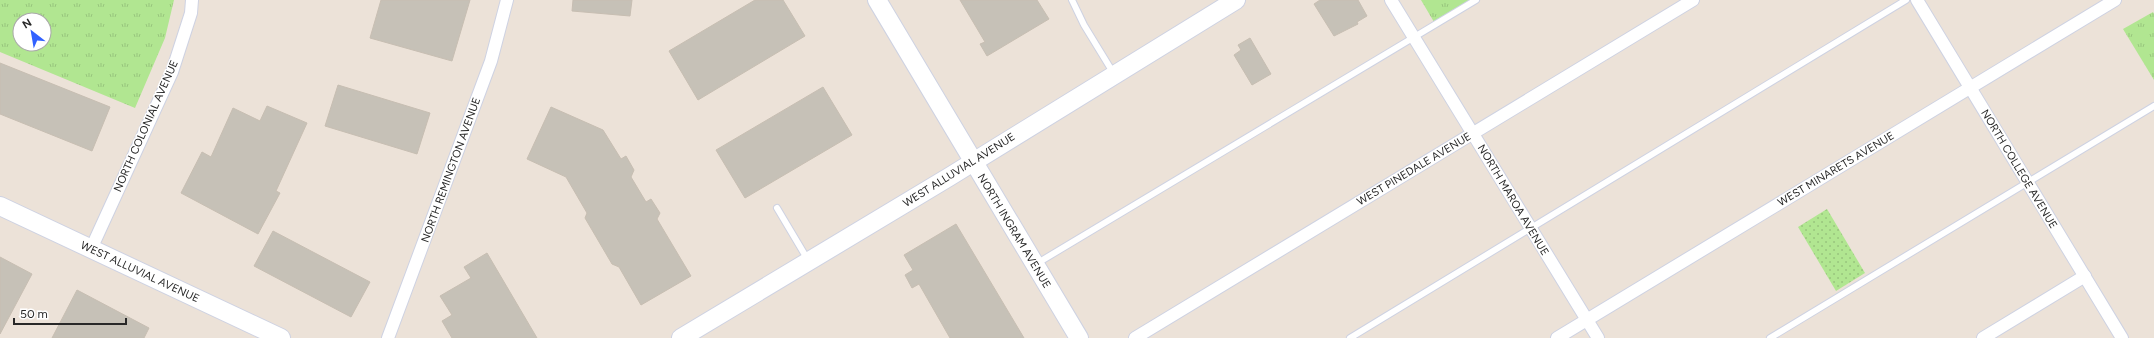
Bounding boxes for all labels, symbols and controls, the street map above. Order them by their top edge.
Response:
north arrow [12,12,52,52]
text: N [20,16,34,32]
street label: NORTH COLONIAL AVENUE [111,58,181,194]
street label: NORTH REMINGTON AVENUE [419,96,483,244]
street label: NORTH COLLEGE AVENUE [1978,107,2060,231]
street label: WEST MINARETS AVENUE [1775,129,1897,209]
street label: WEST ALLUVIAL AVENUE [901,130,1017,210]
street label: WEST PINEDALE AVENUE [1355,130,1473,208]
street label: NORTH MAROA AVENUE [1475,142,1551,258]
street label: NORTH INGRAM AVENUE [975,171,1053,291]
street label: WEST ALLUVIAL AVENUE [79,239,201,305]
scale bar [14,300,126,326]
text: 50 m [20,307,48,321]

